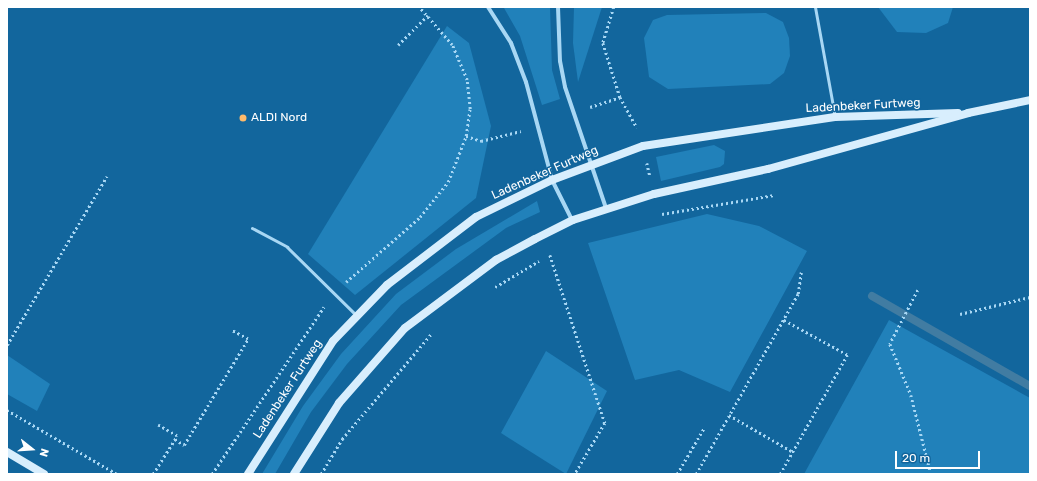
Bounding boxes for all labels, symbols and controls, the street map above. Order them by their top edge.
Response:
street label: Ladenbeker Furtweg [805,96,921,116]
place label: ALDI Nord [251,111,307,125]
marker: ALDI Nord [238,113,248,123]
street label: Ladenbeker Furtweg [489,143,601,203]
street label: Ladenbeker Furtweg [251,337,325,441]
north arrow [12,429,52,469]
scale bar [897,443,982,469]
text: N [37,447,51,458]
text: 20 m [902,451,930,465]

